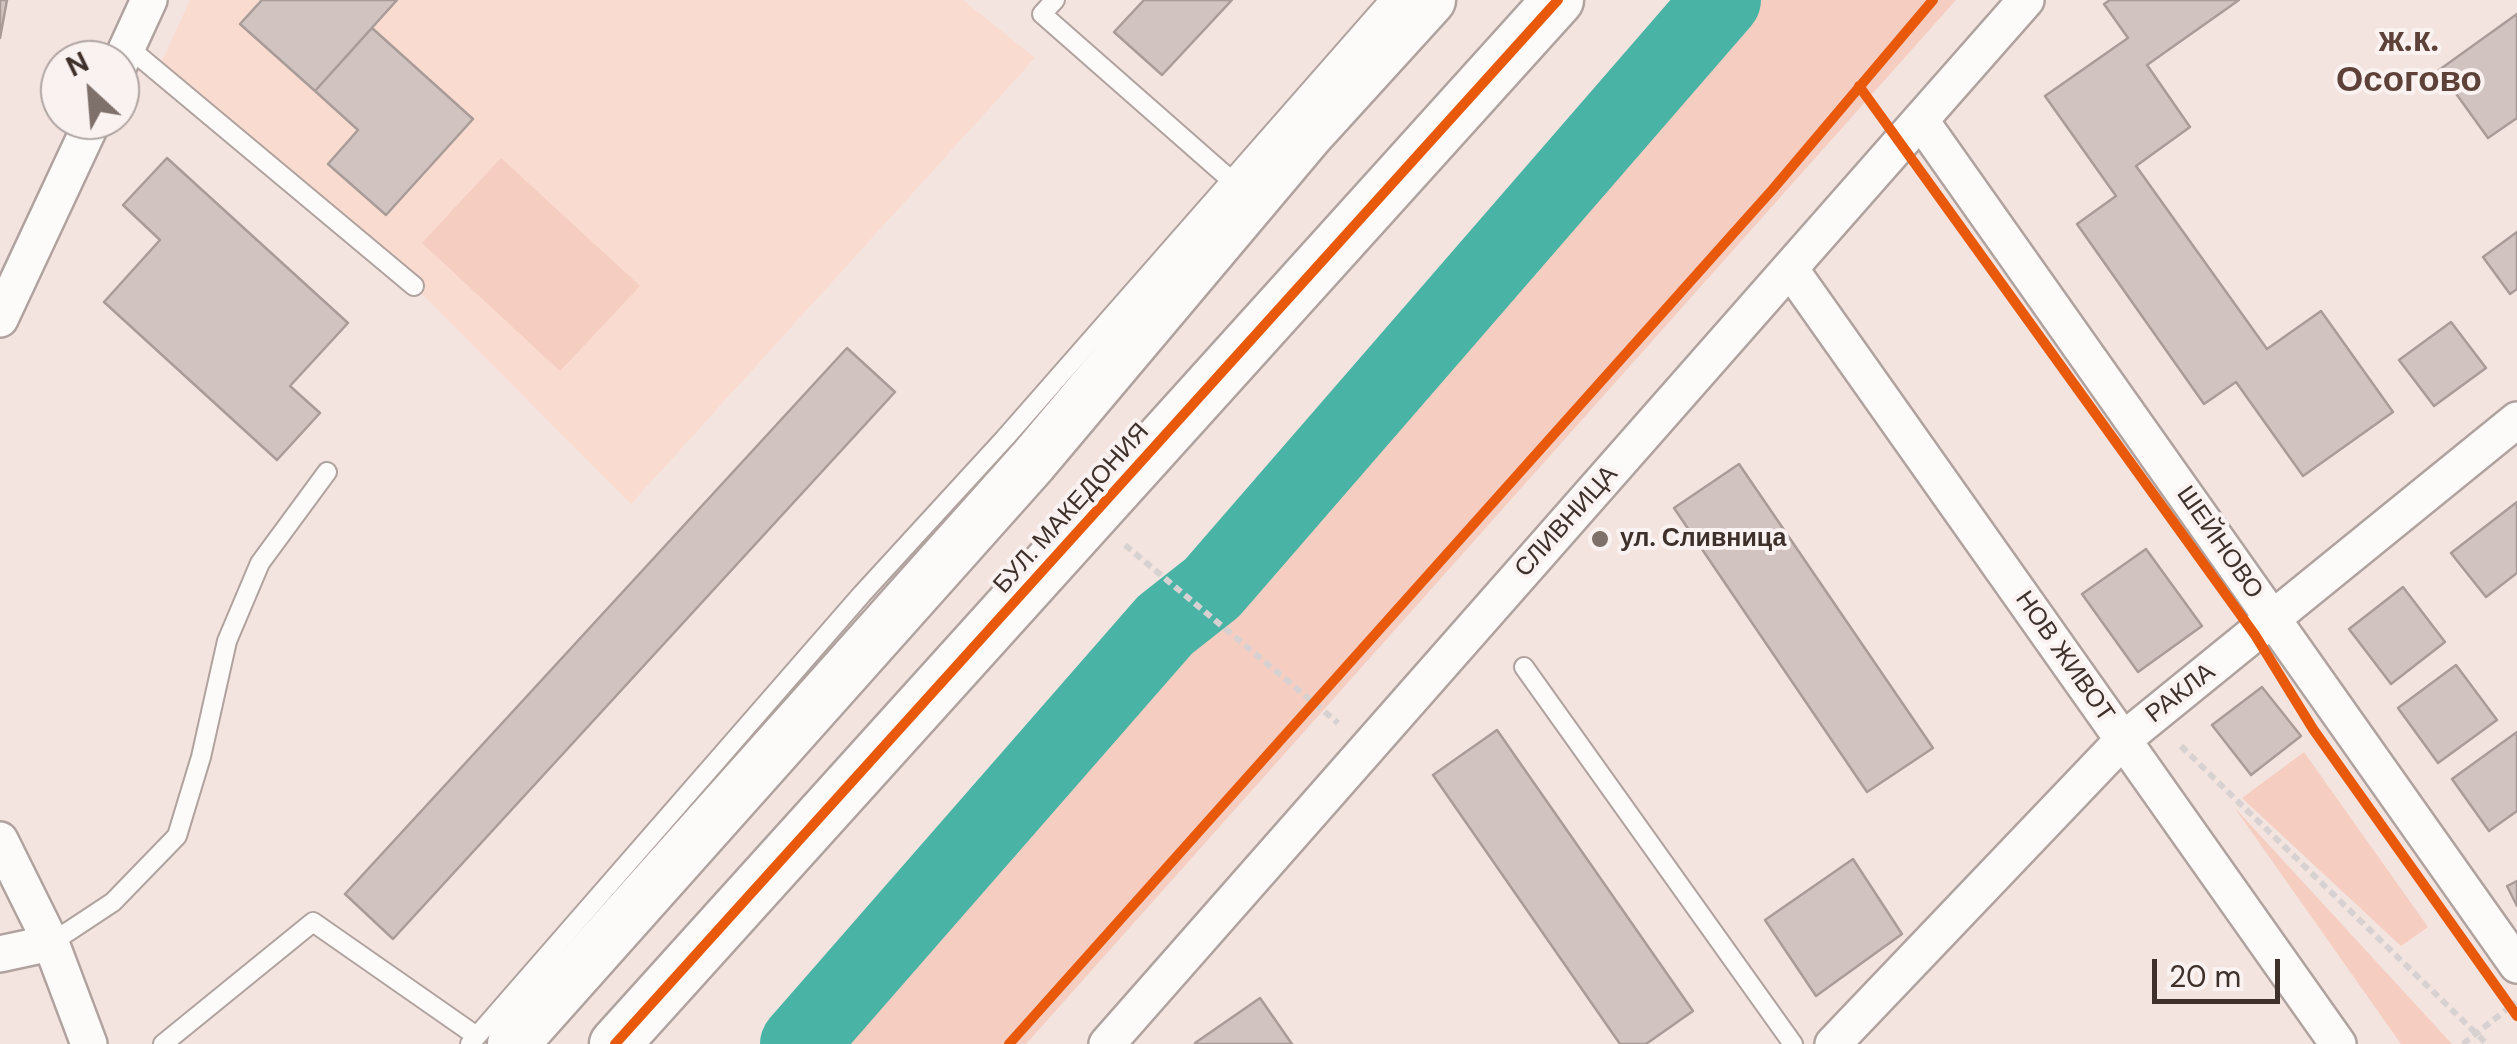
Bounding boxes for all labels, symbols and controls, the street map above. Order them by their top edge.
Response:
district label: ж.к. Осогово [2336,21,2482,103]
north arrow [40,40,140,140]
text: N [60,43,95,85]
street label: БУЛ. МАКЕДОНИЯ [988,418,1156,600]
street label: СЛИВНИЦА [1509,460,1625,584]
street label: ШЕЙНОВО [2169,481,2269,605]
place label: ул. Сливница [1620,524,1786,554]
marker: ул. Сливница [1589,528,1611,550]
street label: НОВ ЖИВОТ [2008,586,2120,728]
street label: РАКЛА [2141,658,2221,730]
scale bar [2157,939,2284,1001]
text: 20 m [2169,957,2241,996]

